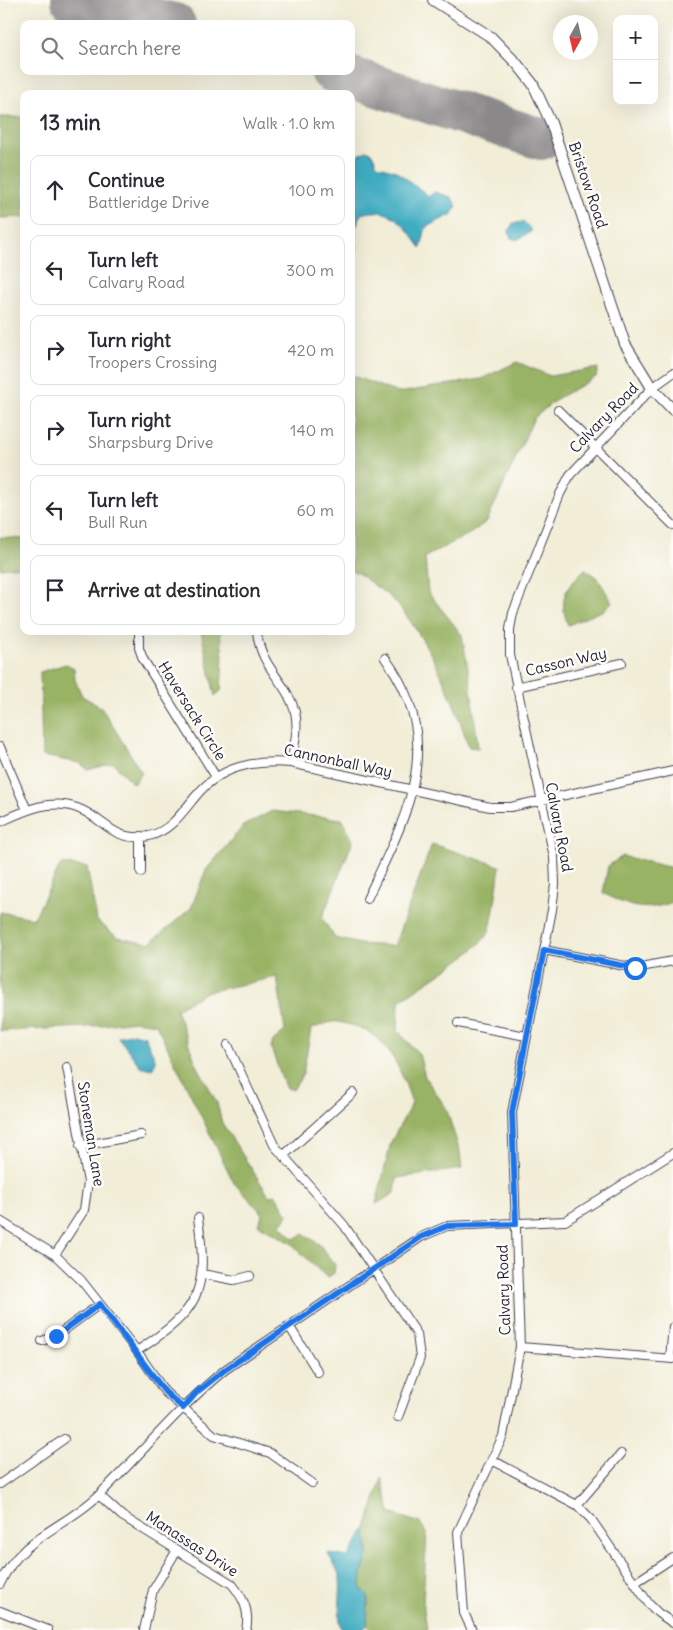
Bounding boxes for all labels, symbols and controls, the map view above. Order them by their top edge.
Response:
north arrow [553,15,598,60]
map controls [613,15,658,105]
button: + [613,15,658,60]
search box [20,20,355,75]
icon: search [38,34,66,62]
text: Search here [78,36,181,60]
button: − [613,60,658,105]
text: 13 min [40,109,101,136]
text: Walk · 1.0 km [243,113,335,133]
street label: Bristow Road [565,139,612,231]
text: Continue [88,168,165,192]
icon: ahead [41,176,69,204]
text: 100 m [289,180,334,200]
text: Battleridge Drive [88,192,209,212]
text: Turn left [88,248,158,272]
icon: left [41,256,69,284]
text: 300 m [286,260,334,280]
text: Calvary Road [88,272,185,292]
text: Turn right [88,328,171,352]
icon: right [41,336,69,364]
text: 420 m [288,340,334,360]
text: Troopers Crossing [88,352,217,372]
street label: Calvary Road [565,378,642,457]
text: Turn right [88,408,171,432]
icon: right [41,416,69,444]
text: 140 m [290,420,334,440]
text: Sharpsburg Drive [88,432,213,452]
text: Turn left [88,488,158,512]
icon: left [41,496,69,524]
text: 60 m [296,500,334,520]
text: Bull Run [88,512,148,532]
icon: arrive [41,576,69,604]
text: Arrive at destination [88,578,261,602]
street label: Casson Way [523,643,608,680]
street label: Haversack Circle [154,658,230,764]
street label: Cannonball Way [282,740,394,781]
street label: Calvary Road [541,781,578,873]
route start [624,957,647,980]
street label: Stoneman Lane [74,1080,109,1188]
street label: Calvary Road [492,1244,515,1336]
route end [45,1325,68,1348]
street label: Manassas Drive [143,1507,242,1580]

